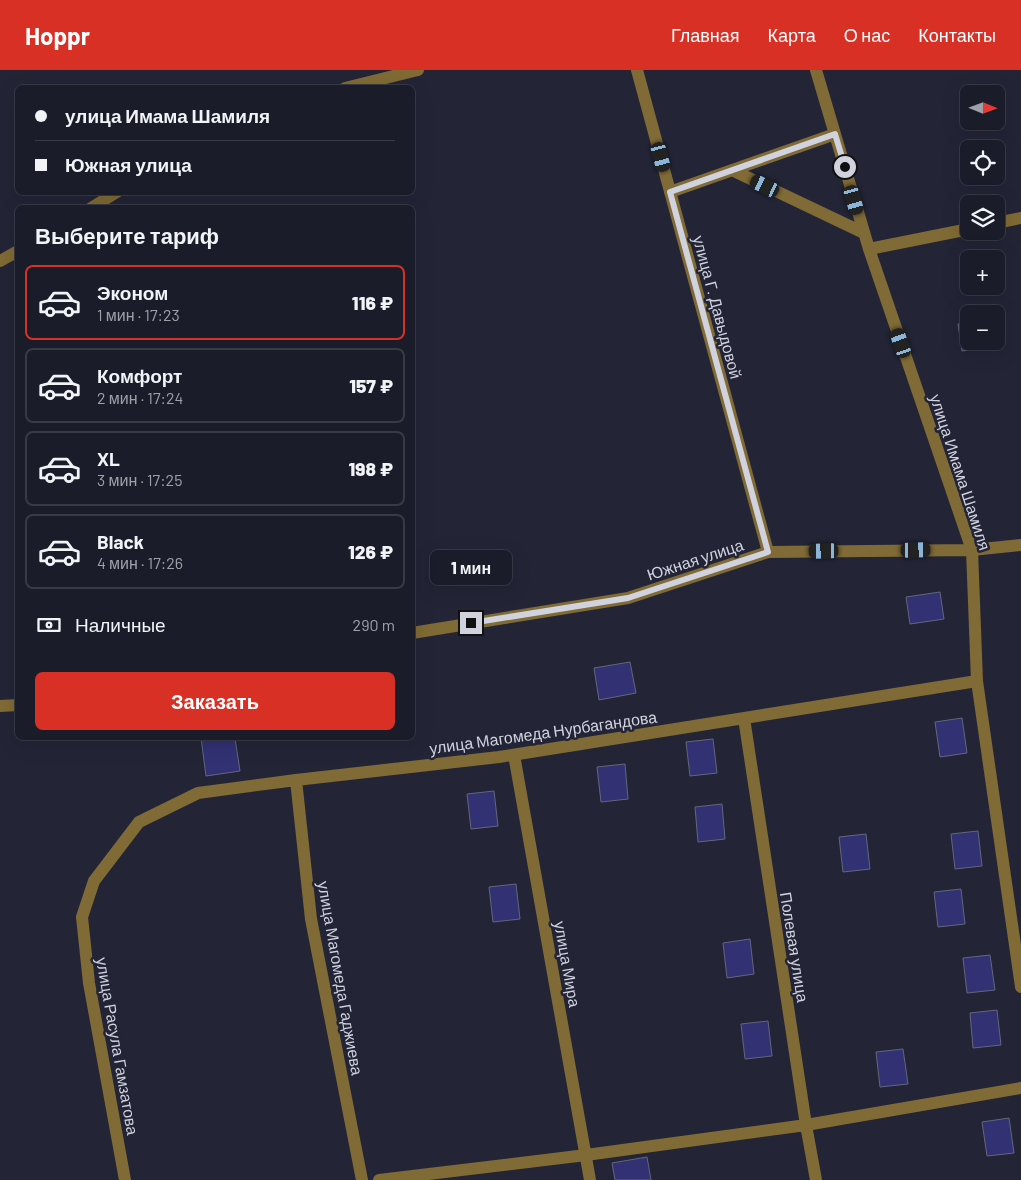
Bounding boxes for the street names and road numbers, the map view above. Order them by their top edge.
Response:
street label: улица Г. Давыдовой [690,233,746,381]
street label: улица Имама Шамиля [927,391,995,553]
street label: Южная улица [644,534,746,584]
street label: улица Магомеда Нурбагандова [428,707,658,757]
street label: улица Магомеда Гаджиева [315,879,367,1077]
street label: Полевая улица [777,891,813,1004]
street label: улица Мира [551,919,585,1009]
street label: улица Расула Гамзатова [93,956,143,1136]

